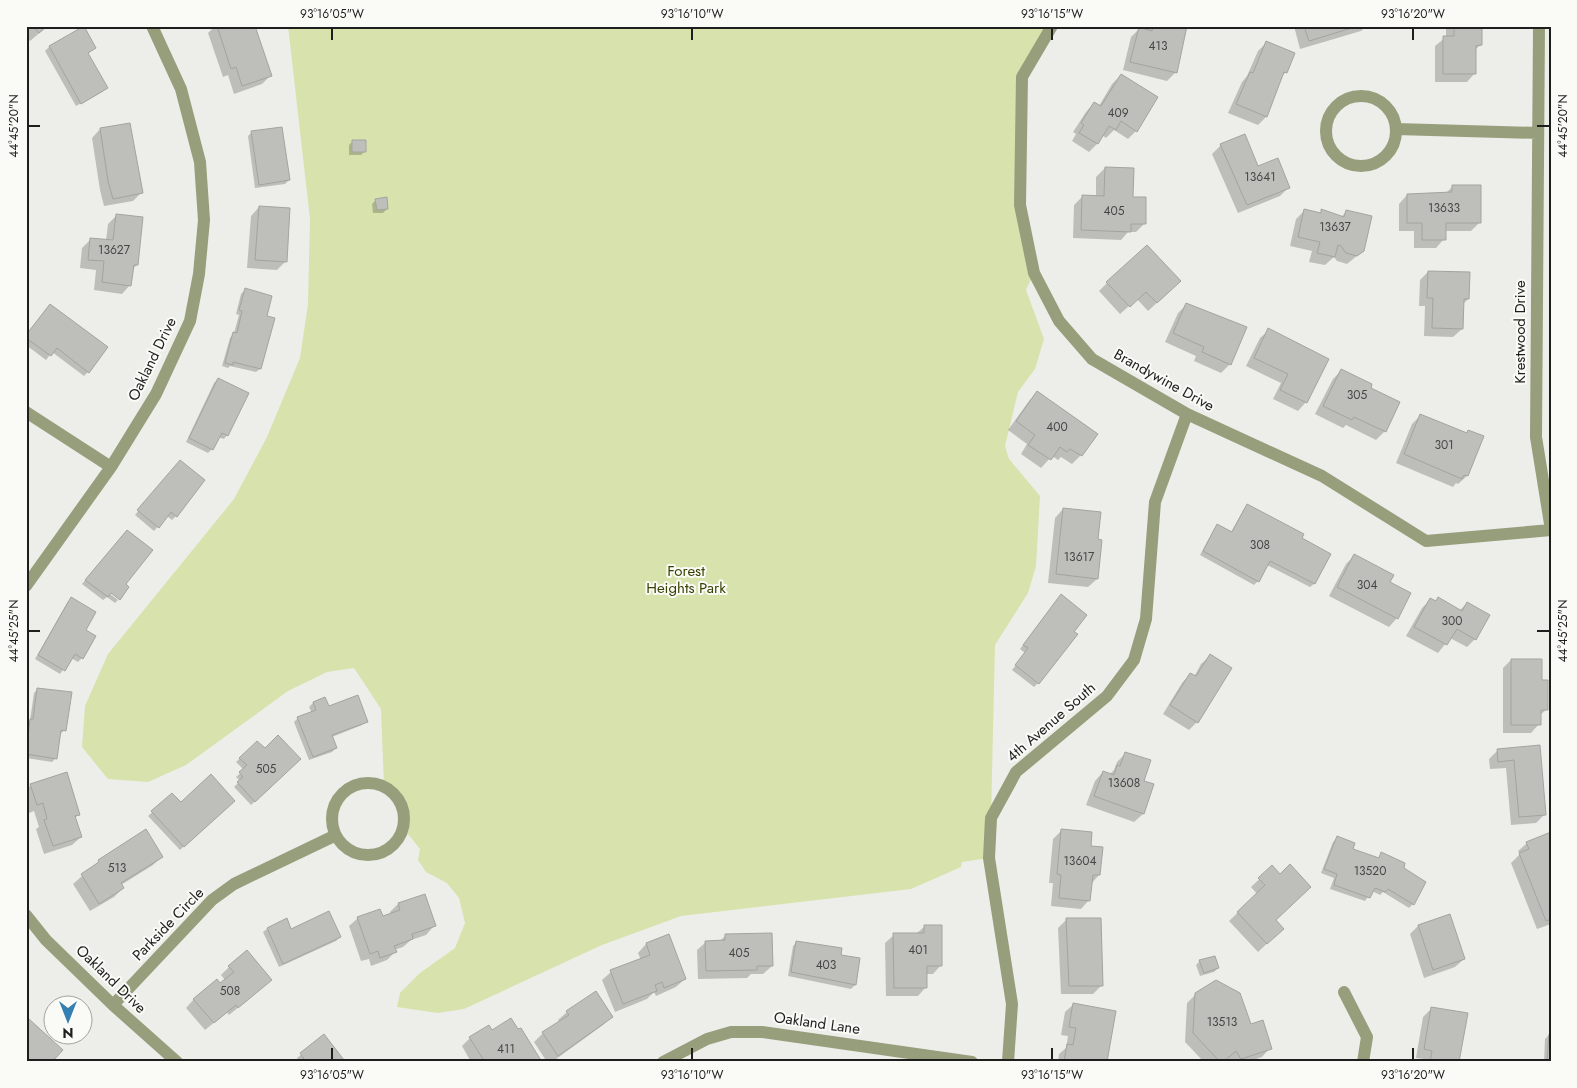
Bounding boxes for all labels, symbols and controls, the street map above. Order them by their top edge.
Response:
text: 93°16'05"W [300,5,364,23]
text: 93°16'10"W [661,5,723,23]
text: 93°16'15"W [1021,5,1083,23]
text: 93°16'20"W [1381,5,1445,23]
house number: 413 [1149,37,1168,55]
text: 44°45'20"N [5,94,23,158]
text: 44°45'20"N [1554,94,1572,158]
house number: 409 [1107,104,1129,122]
house number: 13641 [1244,168,1276,186]
house number: 13633 [1428,199,1460,217]
house number: 405 [1104,202,1125,220]
house number: 13637 [1319,218,1351,236]
house number: 13627 [98,241,131,259]
street label: Krestwood Drive [1509,280,1531,384]
street label: Oakland Drive [122,313,182,405]
street label: Brandywine Drive [1110,343,1218,417]
house number: 305 [1347,386,1367,404]
house number: 400 [1046,418,1068,436]
house number: 301 [1434,436,1454,454]
house number: 308 [1250,536,1270,554]
house number: 13617 [1064,548,1095,566]
park label: Forest Heights Park [646,560,726,599]
house number: 304 [1357,576,1377,594]
text: 44°45'25"N [5,600,23,663]
text: 44°45'25"N [1554,600,1572,663]
house number: 300 [1442,612,1462,630]
street label: 4th Avenue South [1002,677,1100,767]
house number: 505 [256,760,277,778]
house number: 13608 [1108,774,1140,792]
house number: 13604 [1063,852,1097,870]
house number: 513 [108,859,127,877]
house number: 13520 [1354,862,1386,880]
street label: Parkside Circle [127,882,209,966]
street label: Oakland Drive [71,940,151,1019]
house number: 401 [908,941,928,959]
house number: 405 [729,944,750,962]
house number: 403 [816,956,837,974]
house number: 508 [220,982,240,1000]
north arrow [42,996,92,1046]
street label: Oakland Lane [772,1006,862,1040]
house number: 13513 [1207,1013,1238,1031]
text: N [62,1023,74,1043]
house number: 411 [497,1040,515,1058]
text: 93°16'05"W [300,1066,364,1084]
text: 93°16'10"W [661,1066,723,1084]
text: 93°16'15"W [1021,1066,1083,1084]
text: 93°16'20"W [1381,1066,1445,1084]

